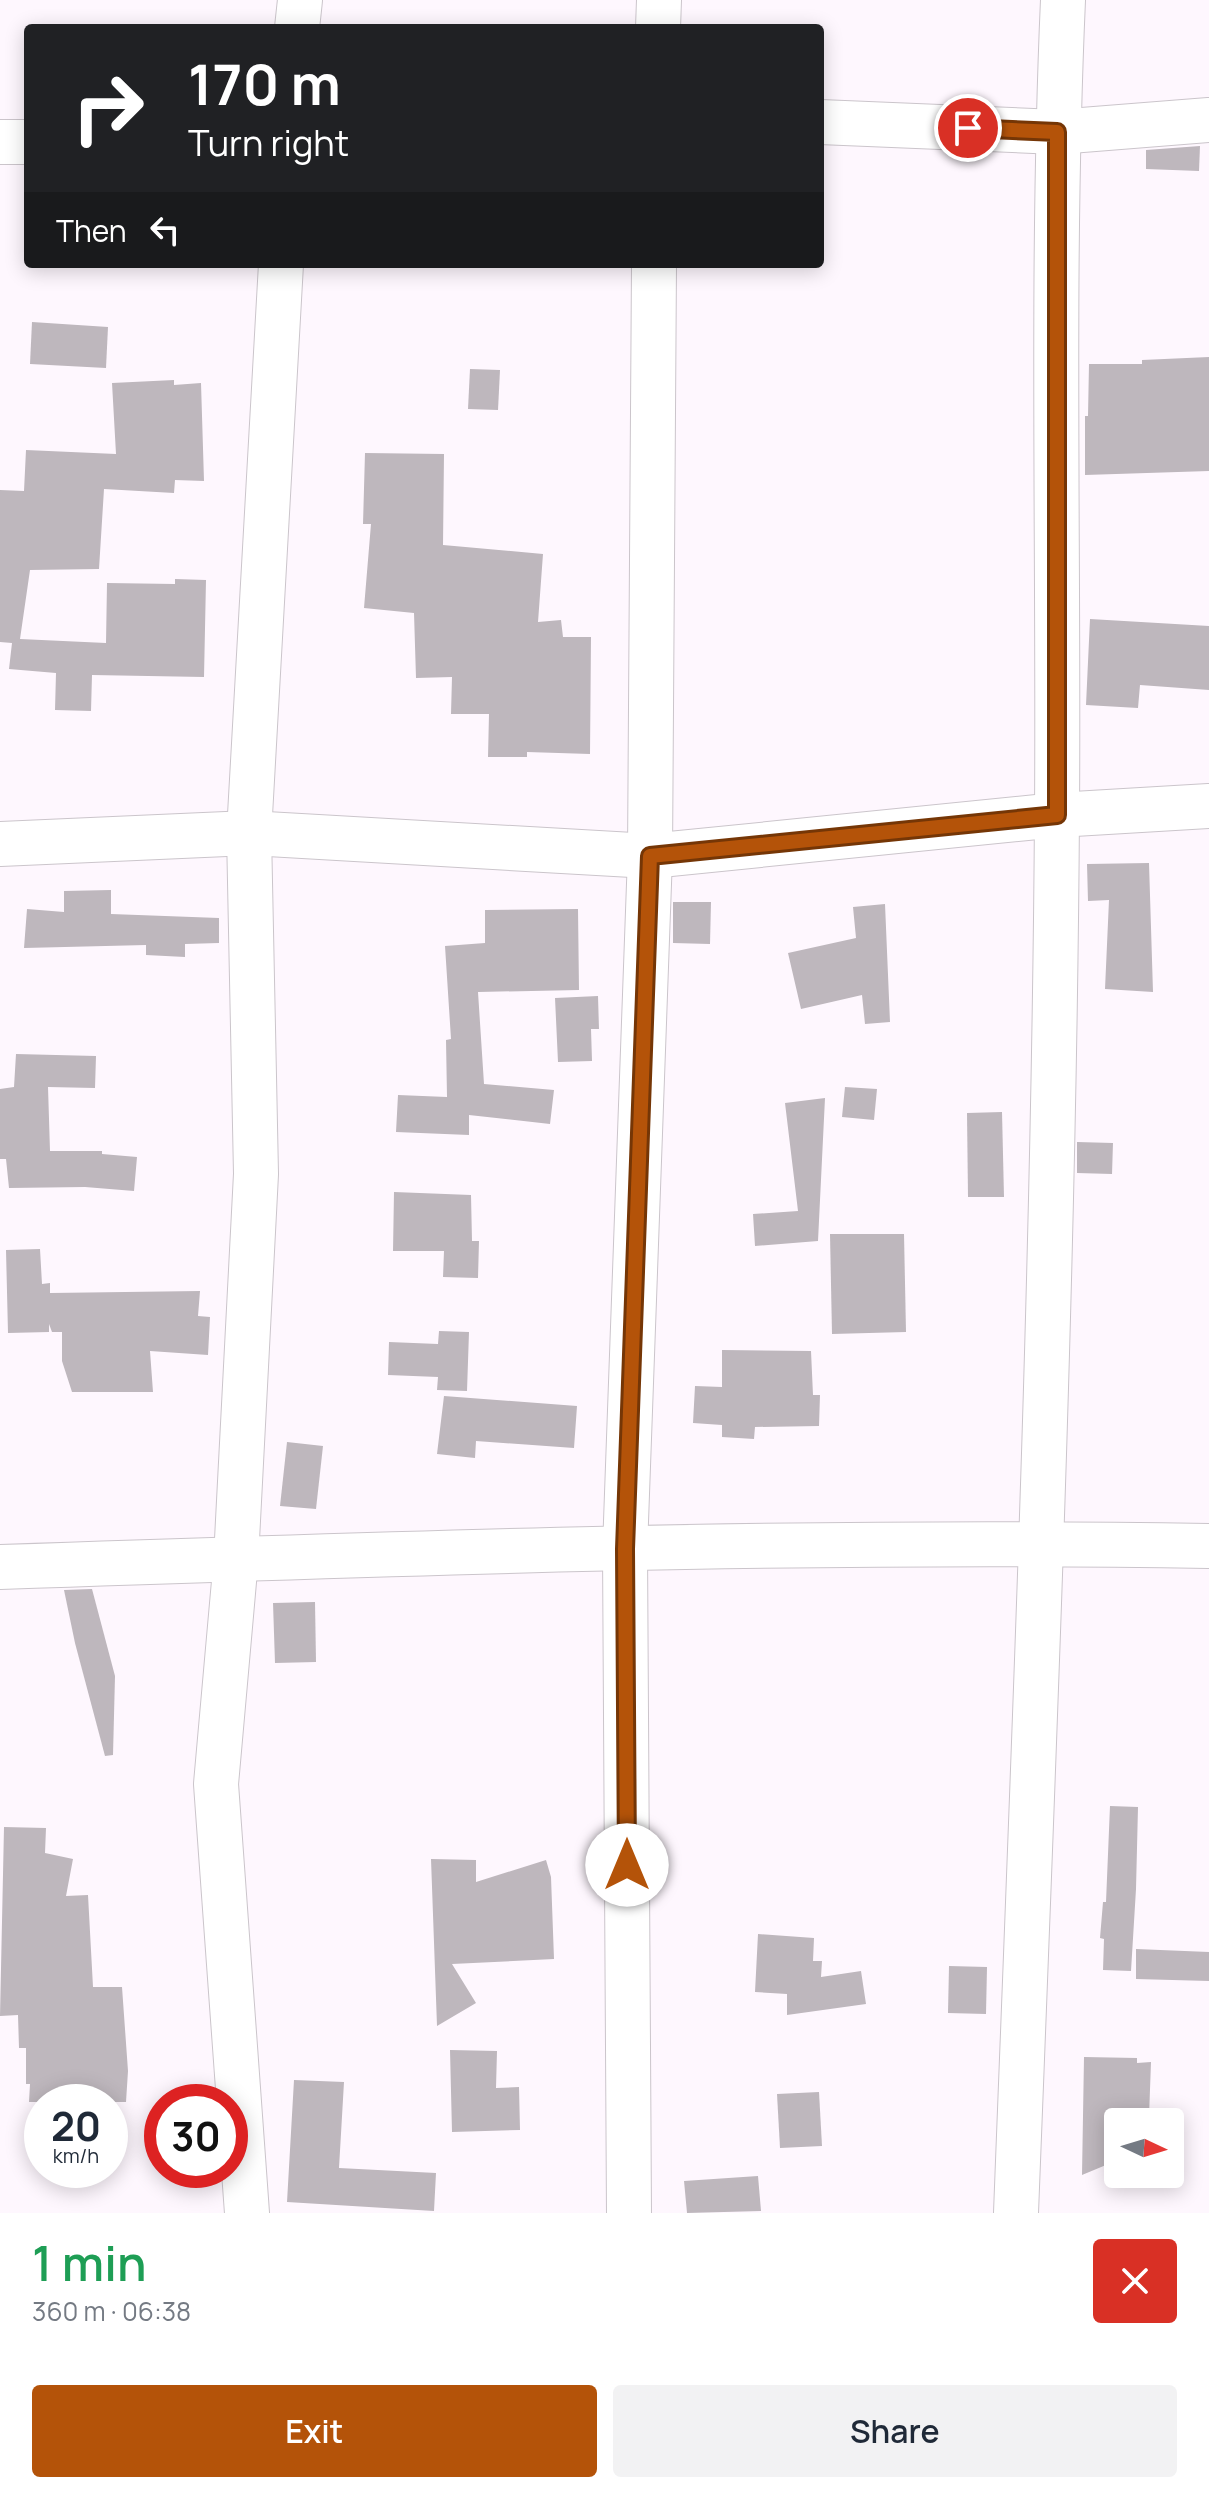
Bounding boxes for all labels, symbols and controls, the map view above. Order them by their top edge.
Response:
text: 170 m [188,45,341,122]
icon: right [56,56,160,160]
pin [934,94,1002,162]
icon: arrive [946,106,990,150]
text: Turn right [188,118,349,167]
icon: left [143,208,187,252]
text: Then [56,210,127,251]
position arrow [585,1823,669,1907]
speed limit sign: 30 [144,2084,248,2188]
text: 20 [51,2098,101,2153]
north arrow [1104,2108,1184,2188]
map controls [1104,2108,1184,2188]
text: km/h [53,2142,99,2169]
text: 1 min [32,2230,146,2295]
button: close [1093,2239,1177,2323]
text: 360 m · 06:38 [32,2293,191,2329]
button: Exit [32,2385,597,2477]
button: Share [613,2385,1177,2477]

